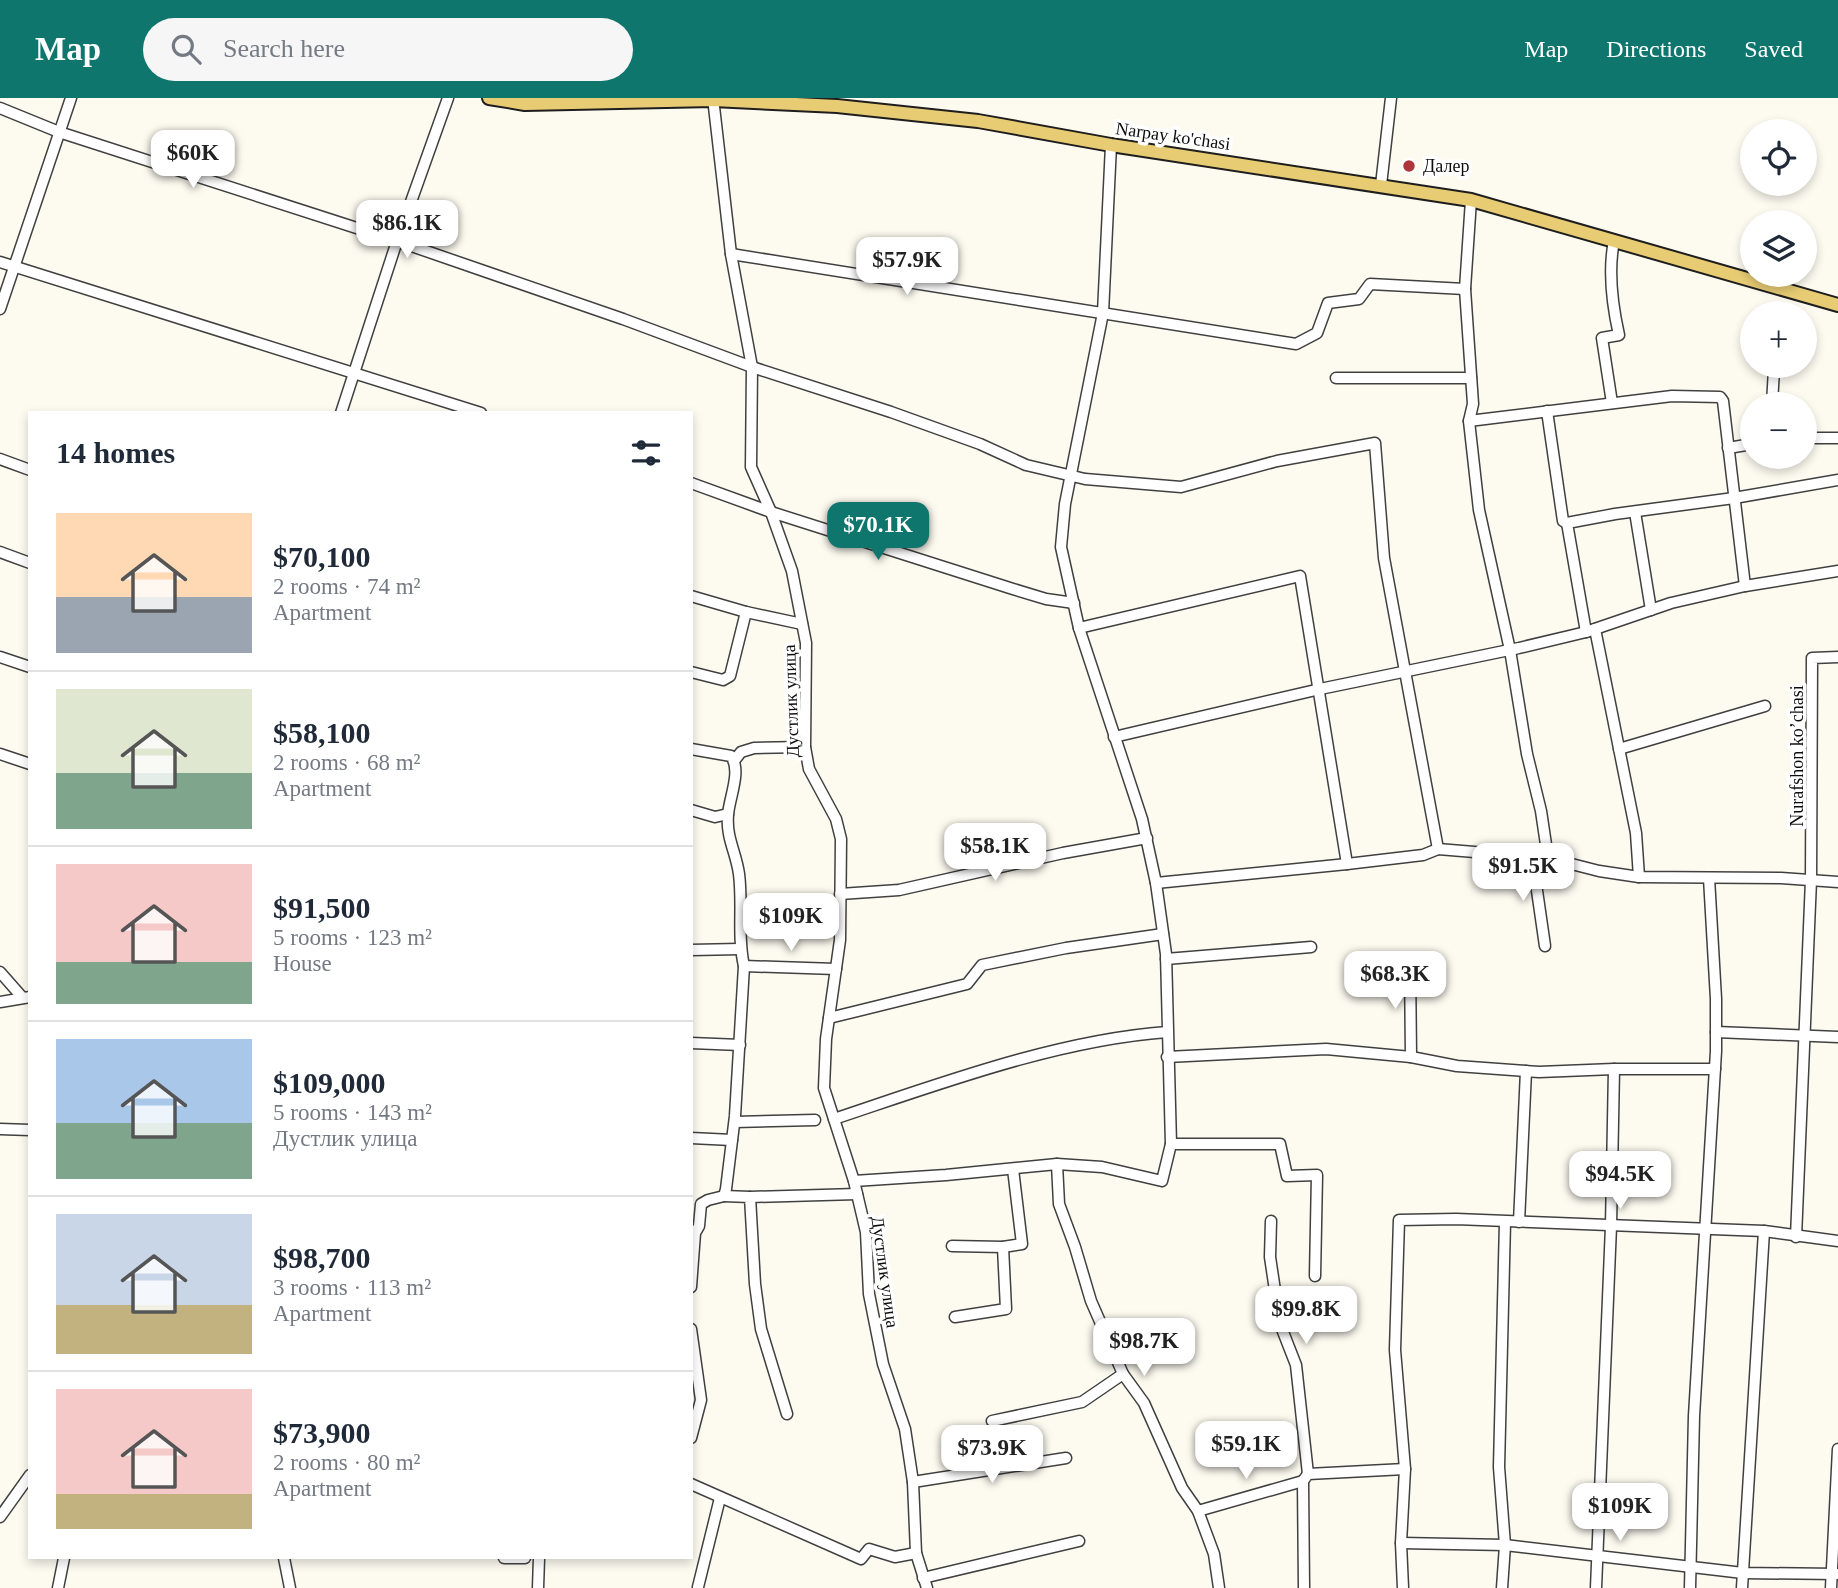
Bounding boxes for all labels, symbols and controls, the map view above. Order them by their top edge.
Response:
search box [143,18,633,81]
icon: search [167,30,205,68]
text: Map [35,31,101,67]
text: Search here [223,34,345,63]
text: Map [1524,36,1568,62]
text: Directions [1606,36,1706,62]
text: Saved [1744,36,1803,62]
street label: Narpay ko'chasi [1114,118,1232,154]
map controls [1740,119,1817,469]
button: locate [1740,119,1817,196]
pin: $60K [152,130,234,190]
text: $60K [167,140,219,165]
place label: Далер [1423,156,1469,176]
marker: Далер [1401,158,1417,174]
pin: $86.1K [350,200,464,260]
text: $86.1K [372,210,442,235]
button: layers [1740,210,1817,287]
pin: $57.9K [850,238,964,297]
text: $57.9K [872,247,942,272]
button: + [1740,301,1817,378]
button: − [1740,392,1817,469]
icon: filters [627,434,665,472]
text: 14 homes [56,436,175,469]
pin: $70.1K [821,503,935,562]
text: $70.1K [843,512,913,537]
text: $70,100 [273,540,371,573]
icon: home [112,541,196,625]
text: 2 rooms · 74 m² [273,574,420,599]
text: Apartment [273,600,371,625]
street label: Дустлик улица [779,644,803,758]
street label: Nurafshon ko’chasi [1787,685,1807,827]
text: $58,100 [273,716,371,749]
icon: home [112,717,196,801]
text: 2 rooms · 68 m² [273,750,420,775]
text: Apartment [273,776,371,801]
pin: $58.1K [938,824,1052,883]
text: $58.1K [960,833,1030,858]
pin: $91.5K [1466,844,1580,903]
text: $91.5K [1488,853,1558,878]
text: $91,500 [273,891,371,924]
icon: home [112,892,196,976]
pin: $109K [742,894,840,953]
text: $109K [759,903,823,928]
text: 5 rooms · 123 m² [273,925,432,950]
text: House [273,951,332,976]
pin: $68.3K [1338,951,1452,1011]
text: $68.3K [1360,961,1430,986]
text: $109,000 [273,1066,386,1099]
icon: home [112,1067,196,1151]
text: 5 rooms · 143 m² [273,1100,432,1125]
text: Дустлик улица [273,1126,417,1151]
pin: $94.5K [1563,1152,1677,1211]
text: $94.5K [1585,1161,1655,1186]
street label: Дустлик улица [867,1215,903,1329]
text: $98,700 [273,1241,371,1274]
icon: home [112,1242,196,1326]
text: 3 rooms · 113 m² [273,1275,431,1300]
pin: $99.8K [1249,1286,1363,1346]
text: $99.8K [1271,1296,1341,1321]
text: Apartment [273,1301,371,1326]
pin: $98.7K [1087,1318,1201,1378]
text: $98.7K [1109,1328,1179,1353]
text: $73,900 [273,1416,371,1449]
icon: home [112,1417,196,1501]
pin: $59.1K [1189,1422,1303,1481]
pin: $73.9K [935,1426,1049,1485]
text: $59.1K [1211,1431,1281,1456]
text: $73.9K [957,1435,1027,1460]
text: 2 rooms · 80 m² [273,1450,420,1475]
text: Apartment [273,1476,371,1501]
pin: $109K [1571,1484,1669,1543]
text: $109K [1588,1493,1652,1518]

